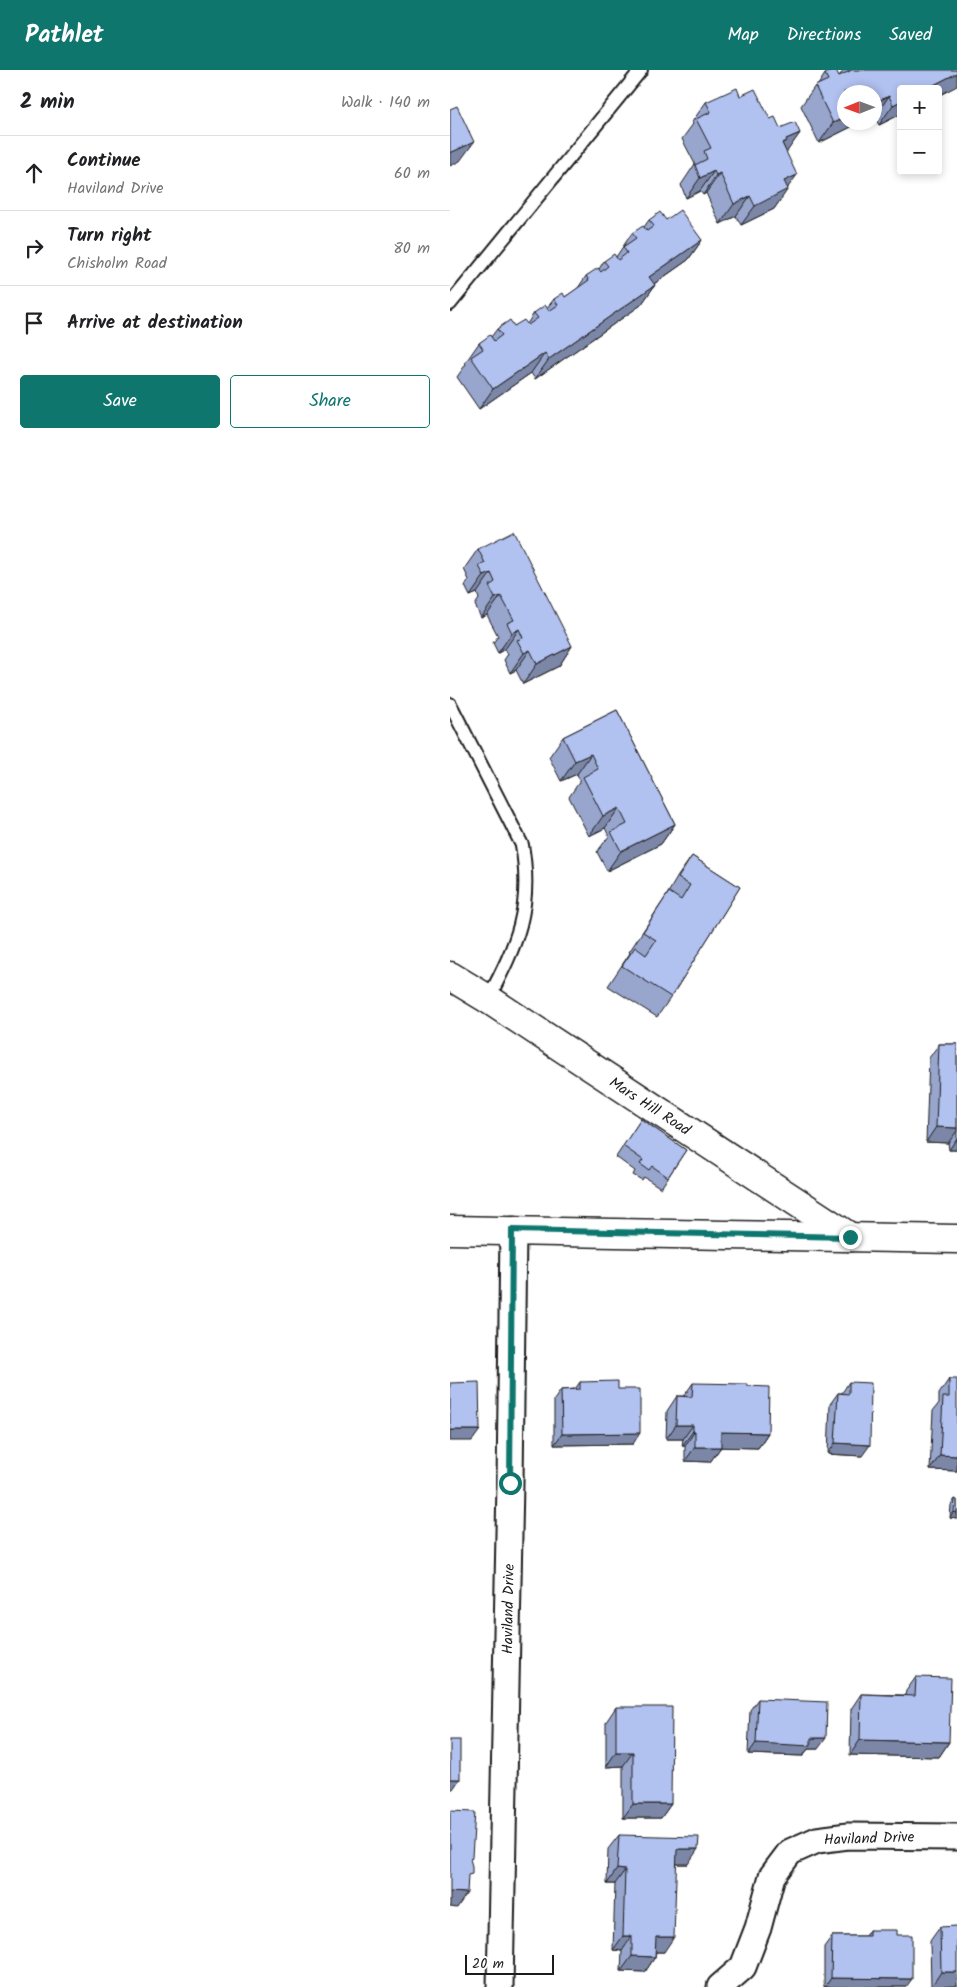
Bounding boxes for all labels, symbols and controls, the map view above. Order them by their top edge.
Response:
text: Pathlet [25,16,104,55]
text: Map [727,21,759,50]
text: Directions [787,21,861,50]
text: Saved [889,21,932,50]
north arrow [837,85,882,130]
map controls [897,85,942,175]
button: + [897,85,942,130]
text: 2 min [20,86,75,119]
text: Walk · 140 m [341,90,430,115]
button: − [897,130,942,175]
text: Continue [67,146,140,176]
icon: ahead [20,159,48,187]
text: 60 m [394,161,430,186]
text: Haviland Drive [67,176,164,201]
text: Turn right [67,221,152,251]
icon: right [20,234,48,262]
text: 80 m [393,236,430,261]
text: Chisholm Road [67,251,167,276]
text: Arrive at destination [67,308,243,338]
icon: arrive [20,309,48,337]
button: Save [20,375,220,428]
button: Share [230,375,430,428]
street label: Mars Hill Road [604,1071,696,1143]
route end [839,1226,862,1249]
route start [499,1472,522,1495]
street label: Haviland Drive [496,1563,522,1654]
street label: Haviland Drive [823,1825,915,1853]
scale bar [465,1952,554,1975]
text: 20 m [472,1953,504,1975]

